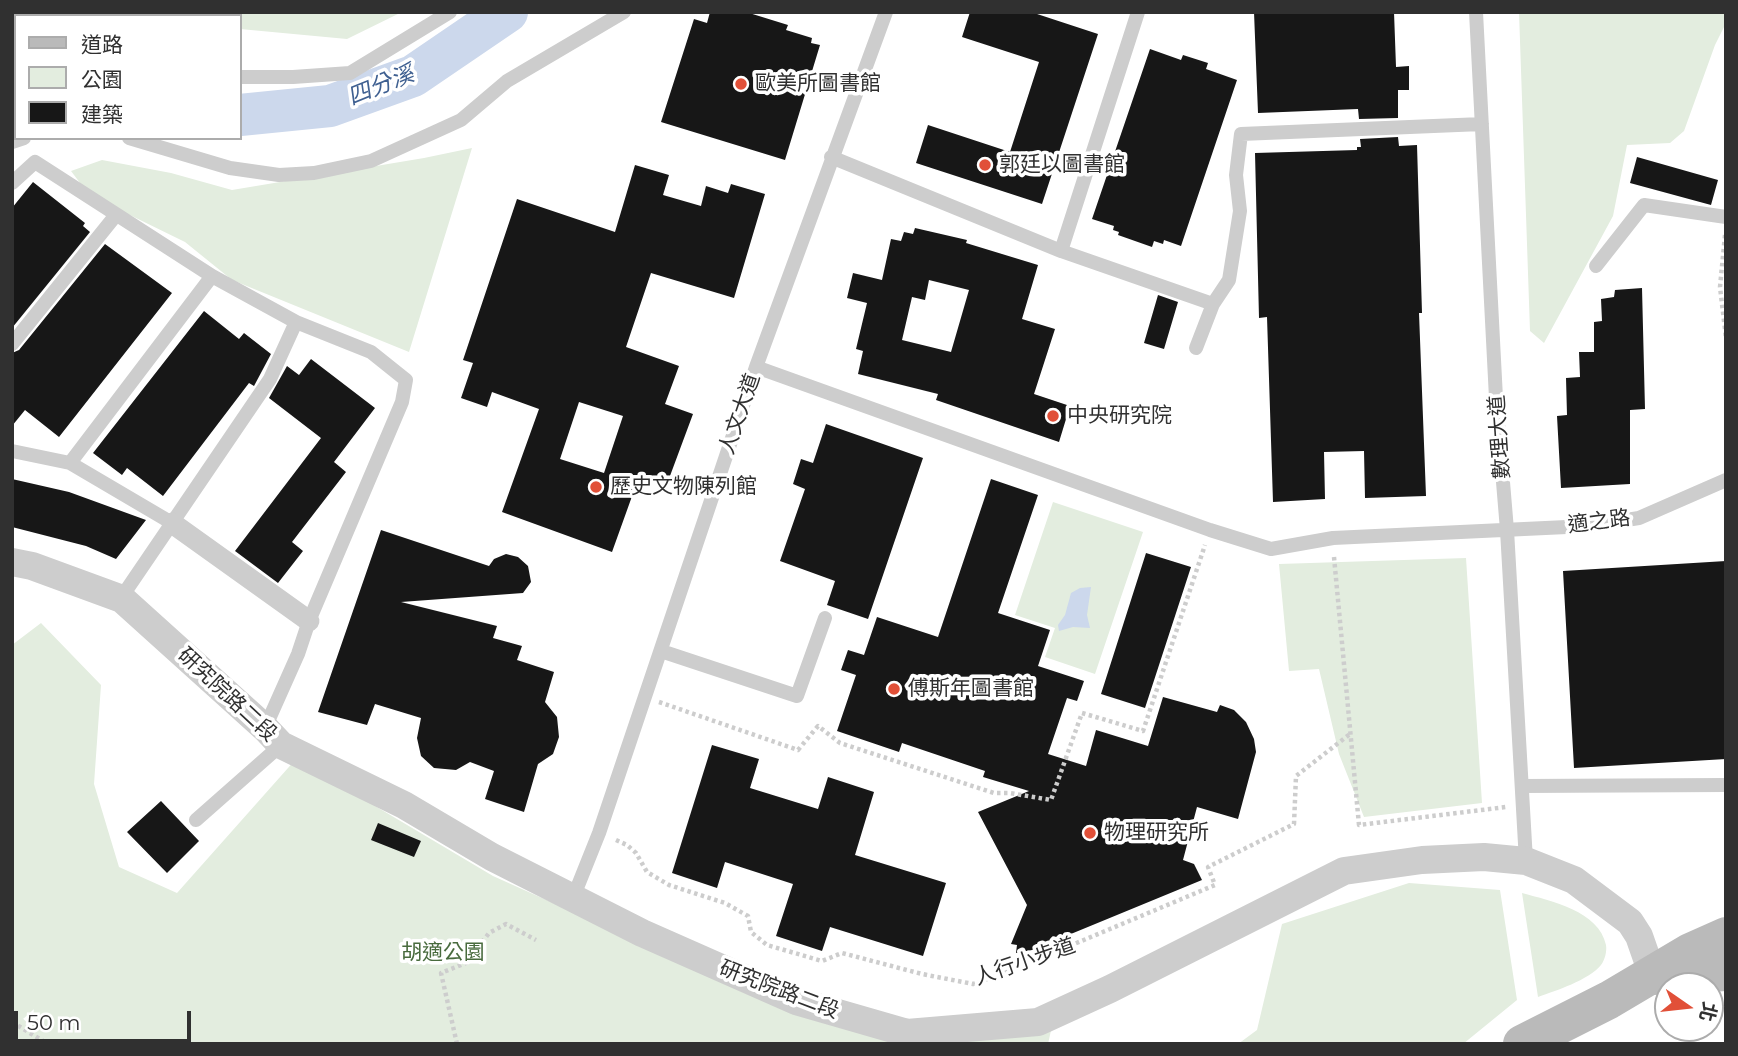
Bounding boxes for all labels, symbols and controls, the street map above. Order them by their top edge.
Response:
legend [14,14,242,140]
text: 道路 [81,32,123,57]
water label: 四分溪 [344,60,418,112]
text: 公園 [81,67,123,92]
place label: 歐美所圖書館 [755,71,881,97]
marker: 歐美所圖書館 [733,76,749,92]
text: 建築 [81,102,123,127]
place label: 郭廷以圖書館 [999,152,1125,178]
marker: 郭廷以圖書館 [977,157,993,173]
street label: 人文大道 [714,370,766,458]
street label: 數理大道 [1485,394,1515,480]
place label: 中央研究院 [1067,403,1172,429]
marker: 中央研究院 [1045,408,1061,424]
place label: 歷史文物陳列館 [610,474,757,500]
marker: 歷史文物陳列館 [588,479,604,495]
street label: 適之路 [1566,506,1632,538]
street label: 研究院路二段 [172,643,282,747]
place label: 傅斯年圖書館 [908,676,1034,702]
marker: 傅斯年圖書館 [886,681,902,697]
place label: 物理研究所 [1104,820,1209,846]
marker: 物理研究所 [1082,825,1098,841]
street label: 人行小步道 [971,933,1079,991]
park label: 胡適公園 [401,940,485,966]
street label: 研究院路二段 [716,956,842,1024]
north arrow [1654,972,1724,1042]
scale bar [18,996,194,1040]
text: 北 [1694,1000,1721,1024]
text: 50 m [27,1010,81,1035]

